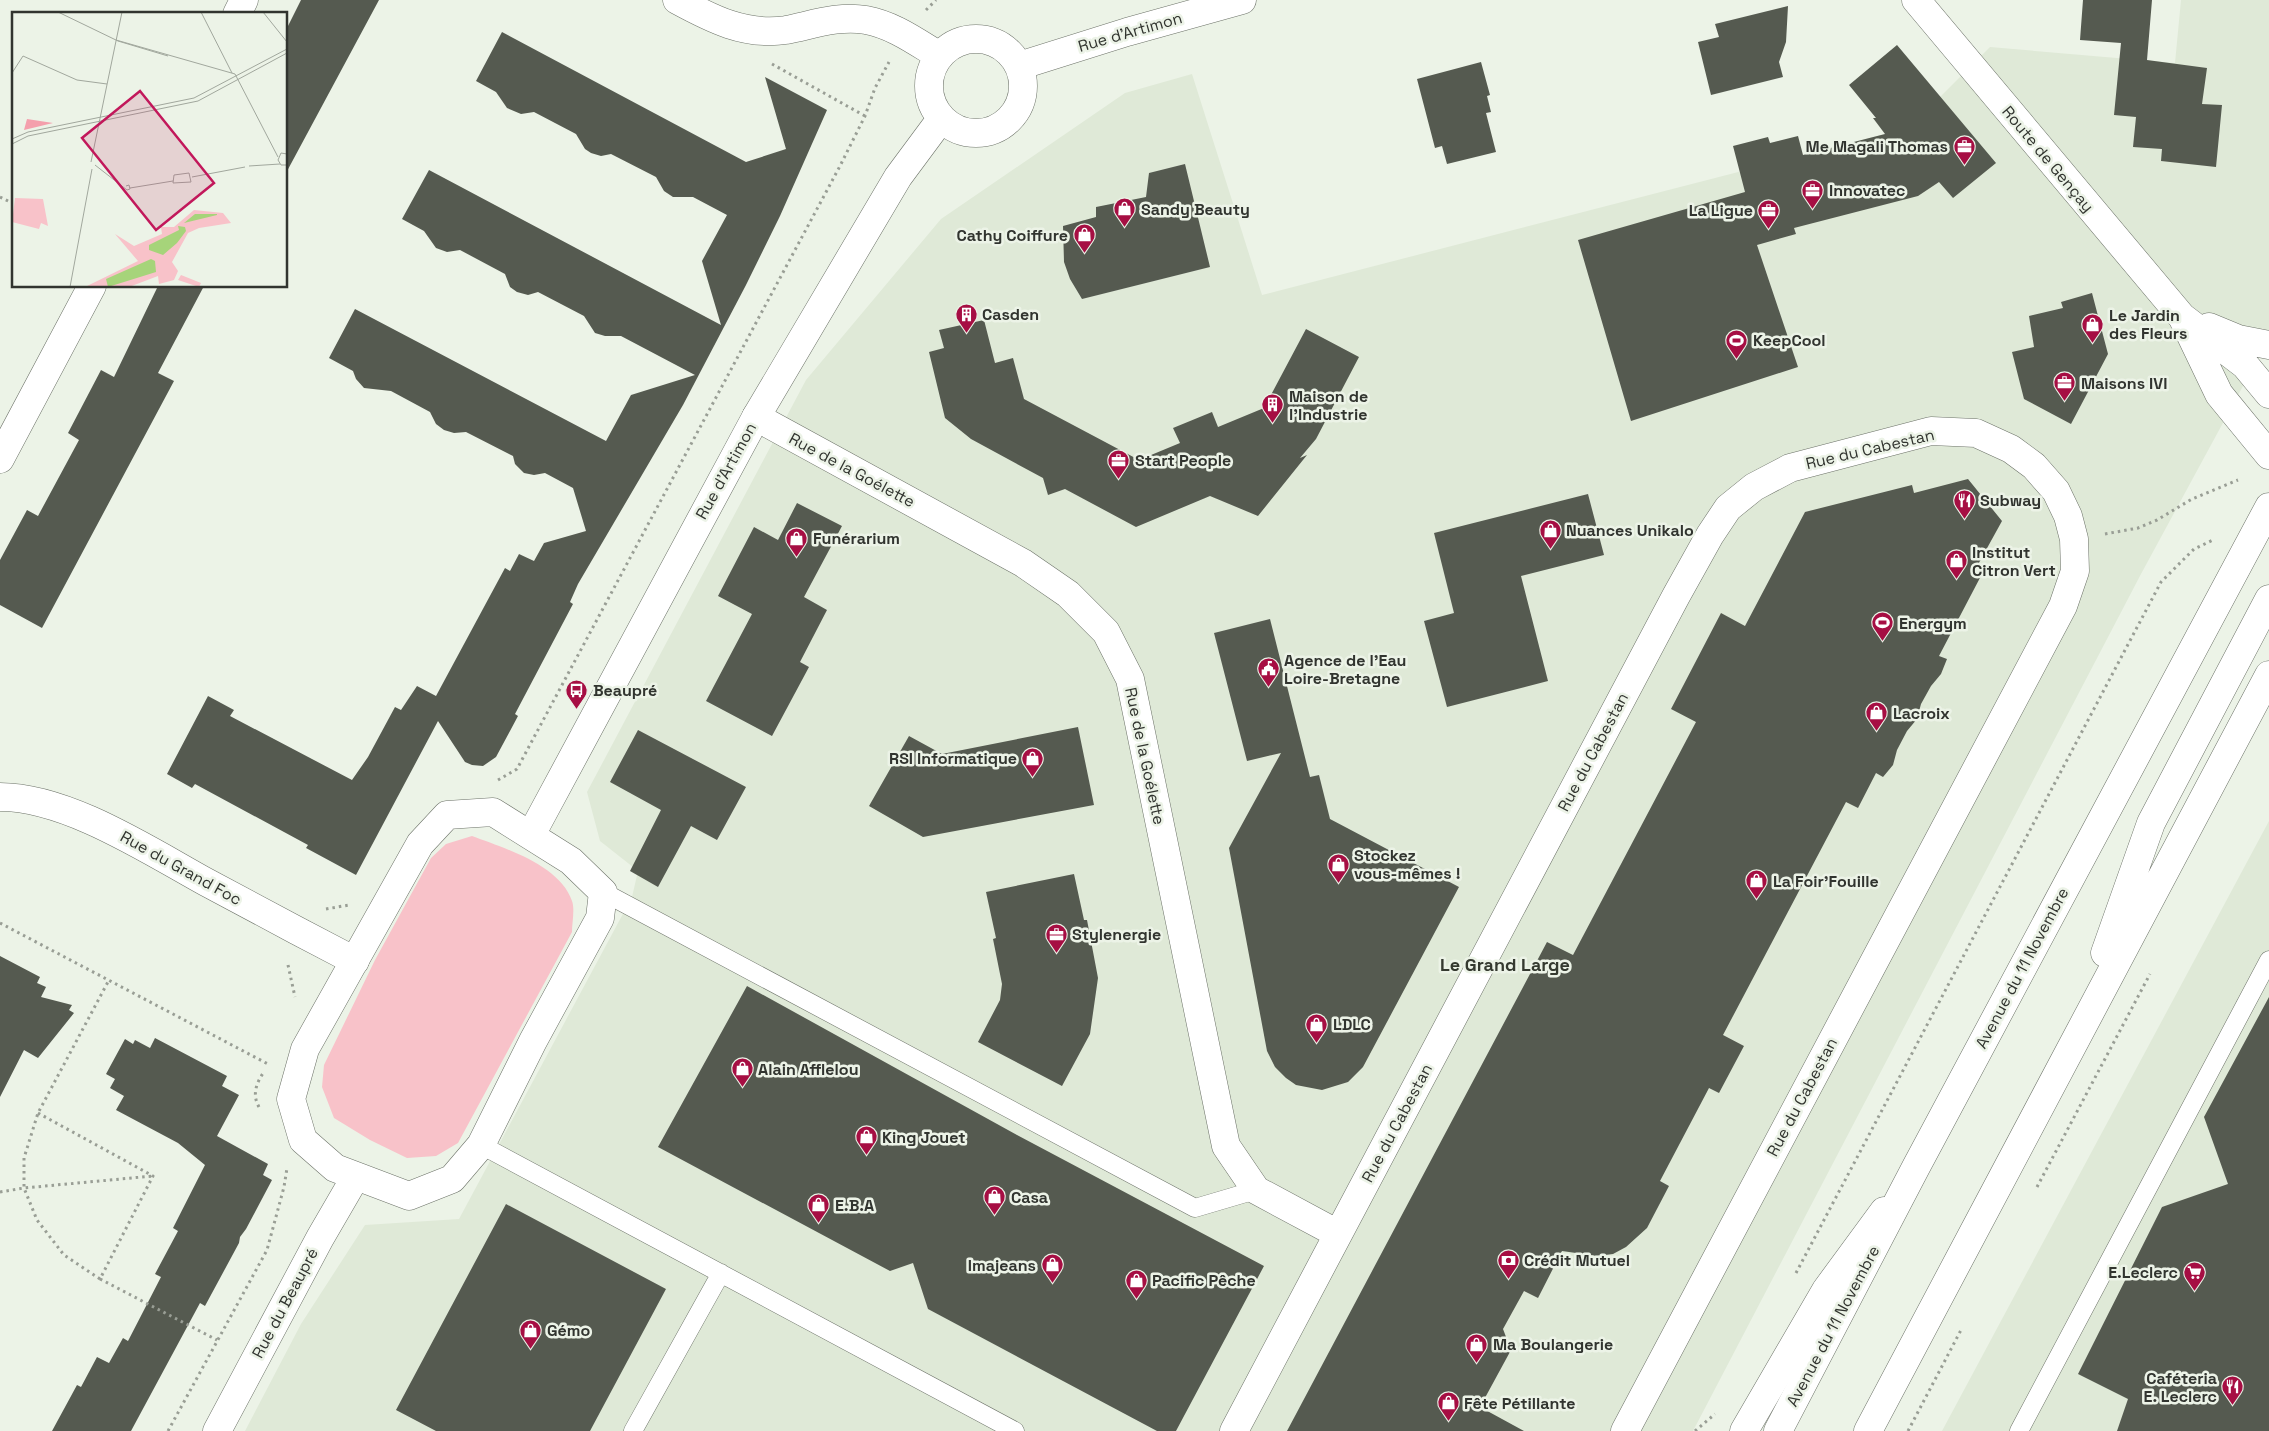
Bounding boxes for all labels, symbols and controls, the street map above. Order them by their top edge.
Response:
street label: Rue d'Artimon [1076,7,1184,57]
inset map [12,12,288,288]
street label: Route de Gençay [1997,101,2099,217]
office icon: Me Magali Thomas [1952,134,1976,165]
place label: Me Magali Thomas [1806,136,1948,157]
office icon: Innovatec [1801,178,1825,209]
place label: Innovatec [1829,180,1905,201]
shop icon: Sandy Beauty [1113,197,1137,228]
office icon: La Ligue [1757,198,1781,229]
place label: Sandy Beauty [1141,199,1250,220]
place label: La Ligue [1689,200,1753,221]
shop icon: Cathy Coiffure [1072,223,1096,254]
place label: Cathy Coiffure [956,225,1068,246]
building icon: Casden [954,302,978,333]
place label: Casden [982,304,1039,325]
place label: Le Jardin des Fleurs [2109,305,2187,344]
shop icon: Le Jardin des Fleurs [2081,312,2105,343]
sports icon: KeepCool [1725,328,1749,359]
place label: KeepCool [1753,330,1826,351]
office icon: Maisons IVI [2053,371,2077,402]
place label: Maisons IVI [2081,373,2167,394]
place label: Maison de l'Industrie [1289,386,1368,425]
building icon: Maison de l'Industrie [1261,393,1285,424]
street label: Rue d'Artimon [691,419,761,523]
street label: Rue du Cabestan [1804,424,1936,474]
street label: Rue de la Goélette [785,428,919,512]
office icon: Start People [1107,448,1131,479]
place label: Start People [1135,450,1231,471]
restaurant icon: Subway [1952,488,1976,519]
place label: Subway [1980,490,2041,511]
shop icon: Nuances Unikalo [1538,518,1562,549]
place label: Nuances Unikalo [1566,520,1694,541]
shop icon: Funérarium [785,526,809,557]
place label: Funérarium [813,528,900,549]
place label: Institut Citron Vert [1972,542,2056,581]
shop icon: Institut Citron Vert [1944,549,1968,580]
sports icon: Energym [1871,611,1895,642]
place label: Energym [1899,613,1967,634]
place label: Agence de l'Eau Loire-Bretagne [1284,650,1406,689]
public building icon: Agence de l'Eau Loire-Bretagne [1256,657,1280,688]
bus stop icon: Beaupré [565,678,589,709]
place label: Beaupré [593,680,657,701]
street label: Rue de la Goélette [1120,685,1170,827]
street label: Rue du Cabestan [1553,689,1633,815]
shop icon: Lacroix [1865,701,1889,732]
place label: Lacroix [1893,703,1950,724]
shop icon: RSI Informatique [1021,746,1045,777]
place label: RSI Informatique [889,748,1017,769]
street label: Rue du Grand Foc [117,826,245,910]
place label: Stockez vous-mêmes ! [1354,845,1461,884]
shop icon: Stockez vous-mêmes ! [1326,852,1350,883]
shop icon: La Foir'Fouille [1745,869,1769,900]
place label: La Foir'Fouille [1773,871,1879,892]
street label: Avenue du 11 Novembre [1971,884,2073,1052]
office icon: Stylenergie [1044,922,1068,953]
place label: Stylenergie [1072,924,1161,945]
district label: Le Grand Large [1440,953,1570,976]
shop icon: LDLC [1305,1012,1329,1043]
place label: LDLC [1333,1014,1371,1035]
street label: Rue du Cabestan [1762,1034,1842,1160]
shop icon: Alain Afflelou [730,1057,754,1088]
place label: Alain Afflelou [758,1059,859,1080]
street label: Rue du Cabestan [1357,1060,1437,1186]
shop icon: King Jouet [854,1125,878,1156]
place label: King Jouet [882,1127,965,1148]
shop icon: Casa [983,1185,1007,1216]
place label: Casa [1011,1187,1048,1208]
shop icon: E.B.A [807,1193,831,1224]
place label: E.B.A [835,1195,874,1216]
street label: Avenue du 11 Novembre [1782,1242,1884,1410]
street label: Rue du Beaupré [247,1244,323,1362]
bank icon: Crédit Mutuel [1496,1248,1520,1279]
place label: Crédit Mutuel [1524,1250,1630,1271]
shop icon: Imajeans [1040,1253,1064,1284]
place label: Imajeans [968,1255,1036,1276]
supermarket icon: E.Leclerc [2182,1260,2206,1291]
place label: E.Leclerc [2108,1262,2178,1283]
shop icon: Pacific Pêche [1124,1268,1148,1299]
place label: Pacific Pêche [1152,1270,1256,1291]
shop icon: Gémo [519,1318,543,1349]
place label: Gémo [547,1320,590,1341]
shop icon: Ma Boulangerie [1465,1332,1489,1363]
place label: Ma Boulangerie [1493,1334,1613,1355]
place label: Caféteria E. Leclerc [2144,1368,2217,1407]
restaurant icon: Caféteria E. Leclerc [2221,1375,2245,1406]
shop icon: Fête Pétillante [1436,1391,1460,1422]
place label: Fête Pétillante [1464,1393,1575,1414]

